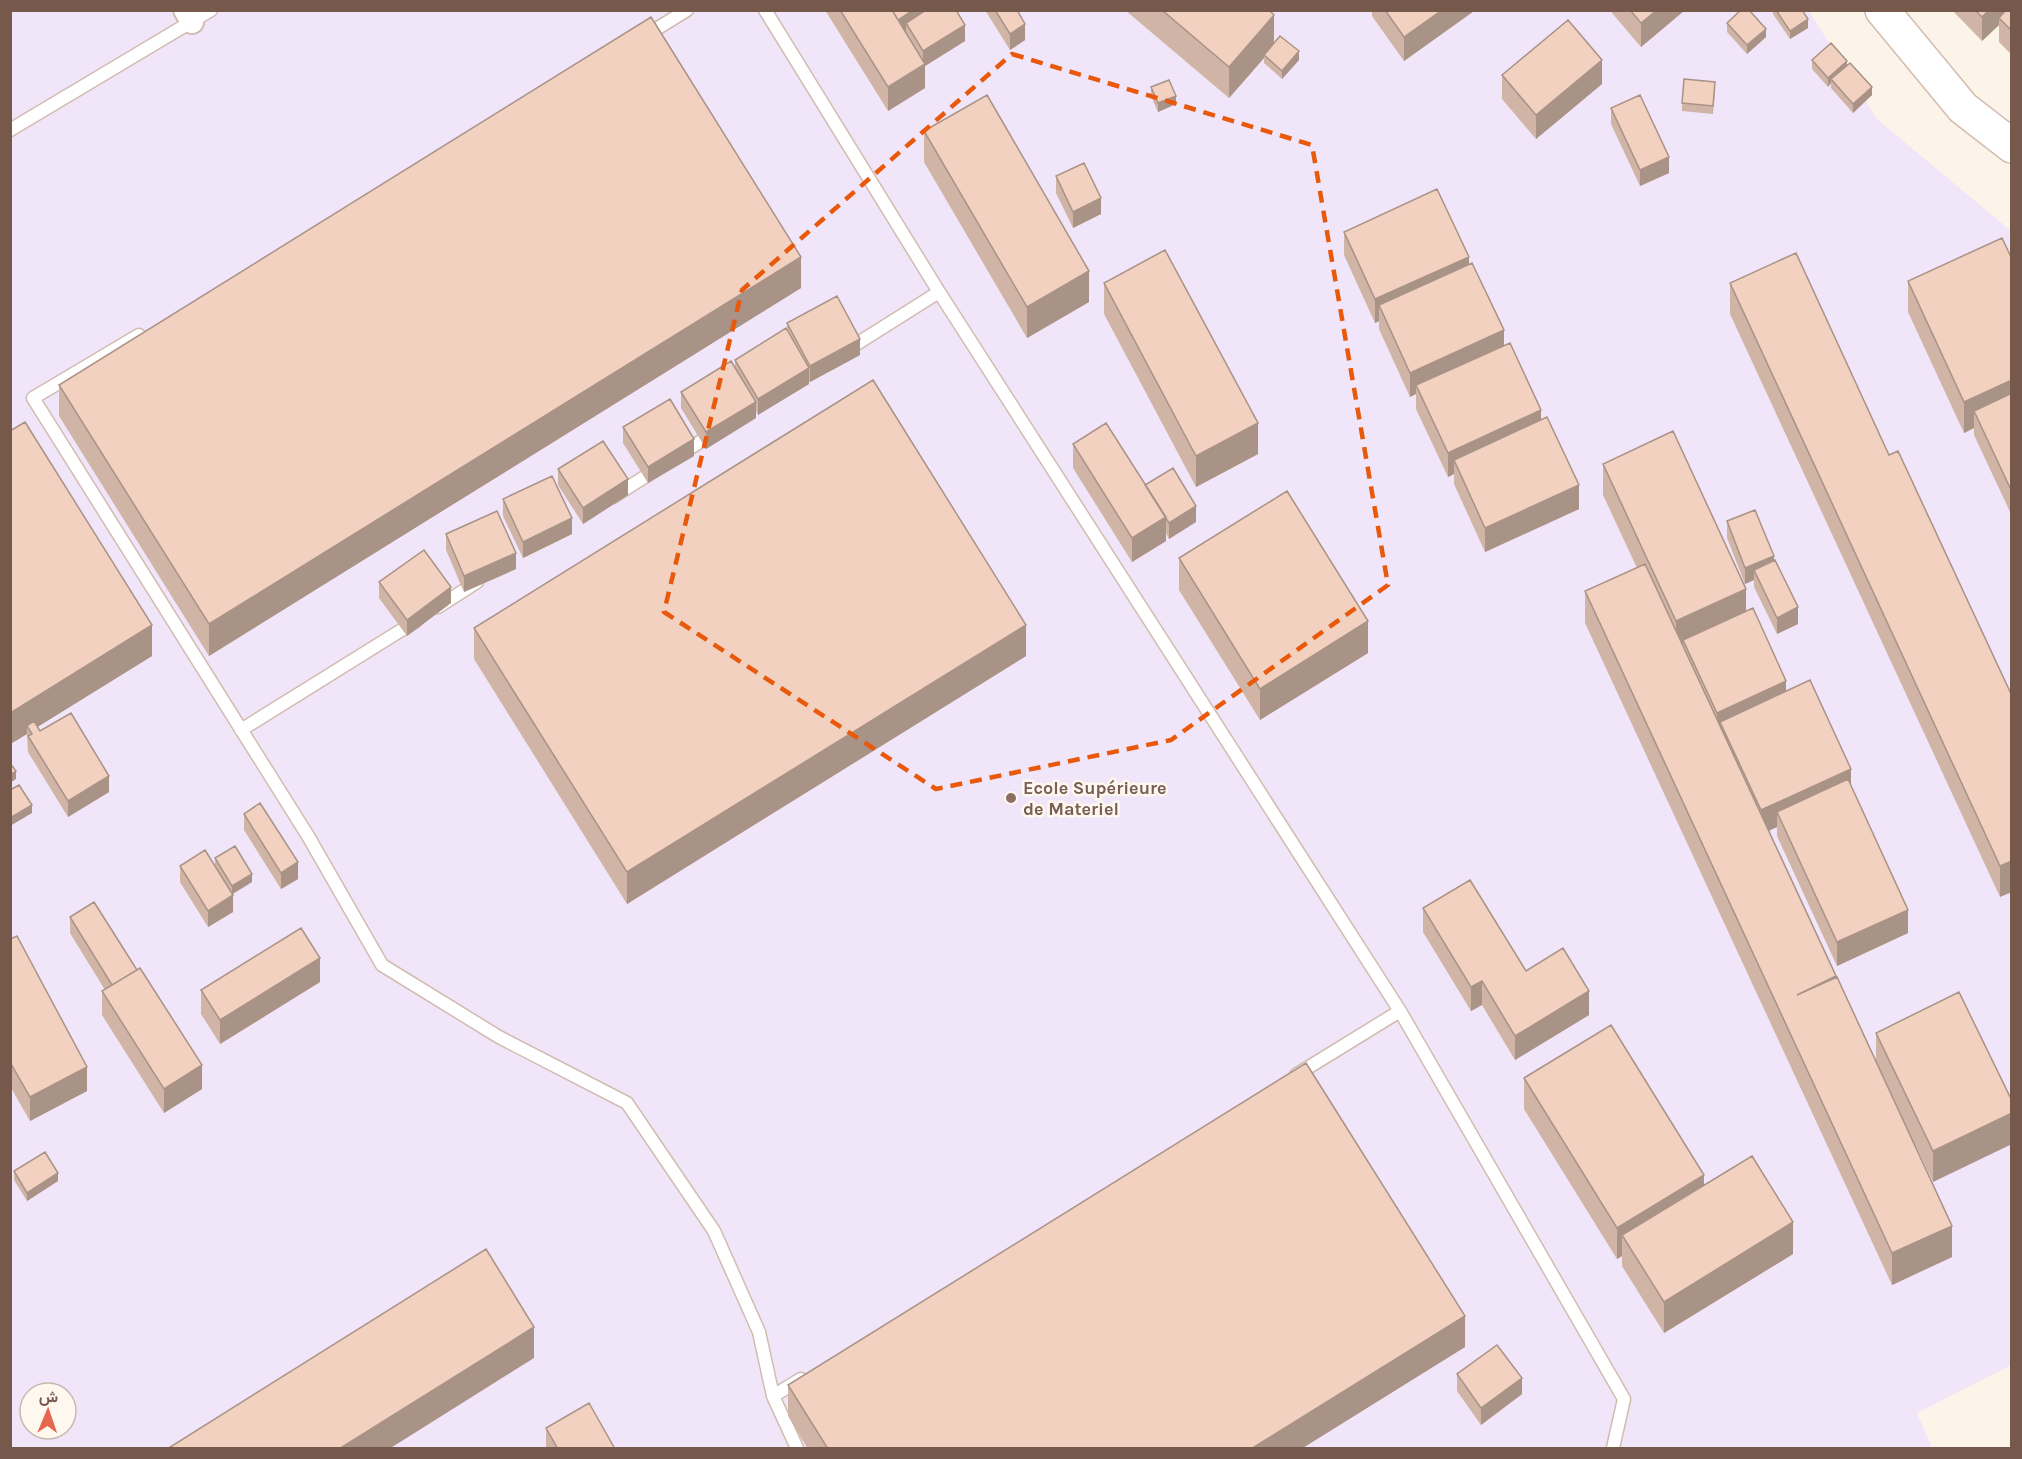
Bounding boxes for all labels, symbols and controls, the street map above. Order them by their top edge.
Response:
place label: Ecole Supérieure de Materiel [1023,777,1167,820]
marker: Ecole Supérieure de Materiel [1004,791,1018,805]
north arrow [18,1381,78,1441]
text: ش [39,1387,58,1406]

